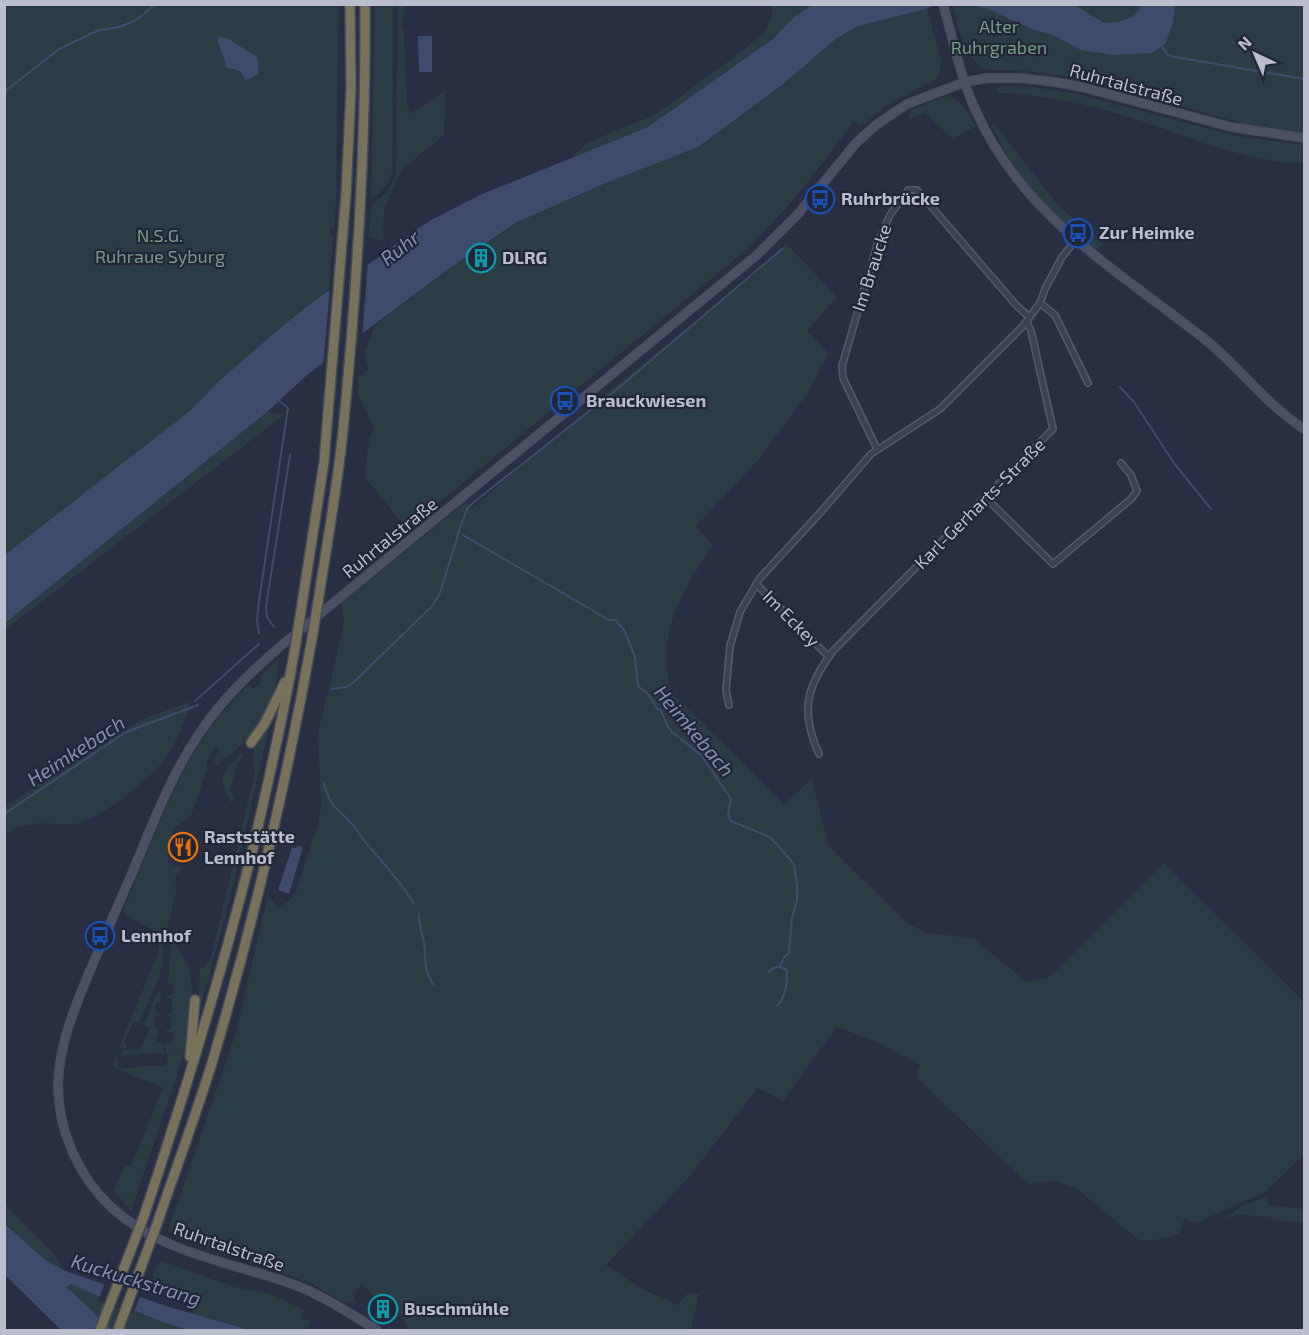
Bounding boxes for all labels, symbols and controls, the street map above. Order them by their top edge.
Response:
park label: Alter Ruhrgraben [951,15,1047,58]
north arrow [1225,24,1285,84]
text: N [1233,32,1255,54]
street label: Ruhrtalstraße [1067,58,1185,110]
bus stop icon: Ruhrbrücke [804,183,836,215]
place label: Ruhrbrücke [841,187,940,209]
bus stop icon: Zur Heimke [1062,217,1094,249]
street label: Im Braucke [847,221,895,314]
place label: Zur Heimke [1099,221,1195,243]
park label: N.S.G. Ruhraue Syburg [95,224,225,267]
water label: Ruhr [375,224,425,270]
building icon: DLRG [465,242,497,274]
place label: DLRG [502,246,547,268]
bus stop icon: Brauckwiesen [549,385,581,417]
place label: Brauckwiesen [586,389,706,411]
street label: Karl-Gerharts-Straße [909,433,1049,573]
street label: Ruhrtalstraße [337,492,441,582]
street label: Im Eckey [759,585,825,652]
water label: Heimkebach [650,680,740,781]
water label: Heimkebach [22,710,129,791]
place label: Raststätte Lennhof [204,825,295,868]
restaurant icon: Raststätte Lennhof [167,831,199,863]
bus stop icon: Lennhof [84,920,116,952]
place label: Lennhof [121,924,192,946]
street label: Ruhrtalstraße [171,1217,288,1275]
water label: Kuckuckstrang [68,1248,204,1310]
building icon: Buschmühle [367,1293,399,1325]
place label: Buschmühle [404,1297,509,1319]

